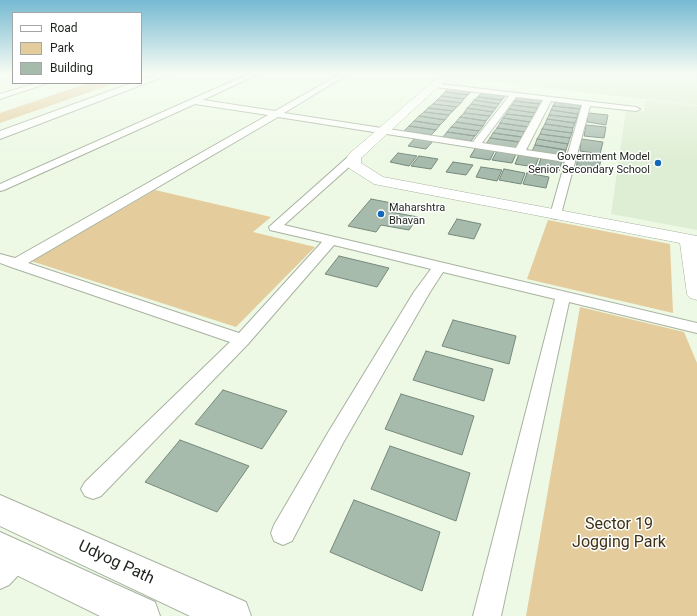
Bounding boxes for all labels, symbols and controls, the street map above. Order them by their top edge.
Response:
legend [12,12,142,84]
text: Road [50,21,78,35]
text: Park [50,41,74,55]
text: Building [50,61,93,75]
place label: Government Model Senior Secondary School [528,150,650,176]
marker: Government Model Senior Secondary School [653,158,663,168]
place label: Maharshtra Bhavan [389,201,445,227]
marker: Maharshtra Bhavan [376,209,386,219]
park label: Sector 19 Jogging Park [572,515,666,553]
street label: Udyog Path [75,537,157,589]

